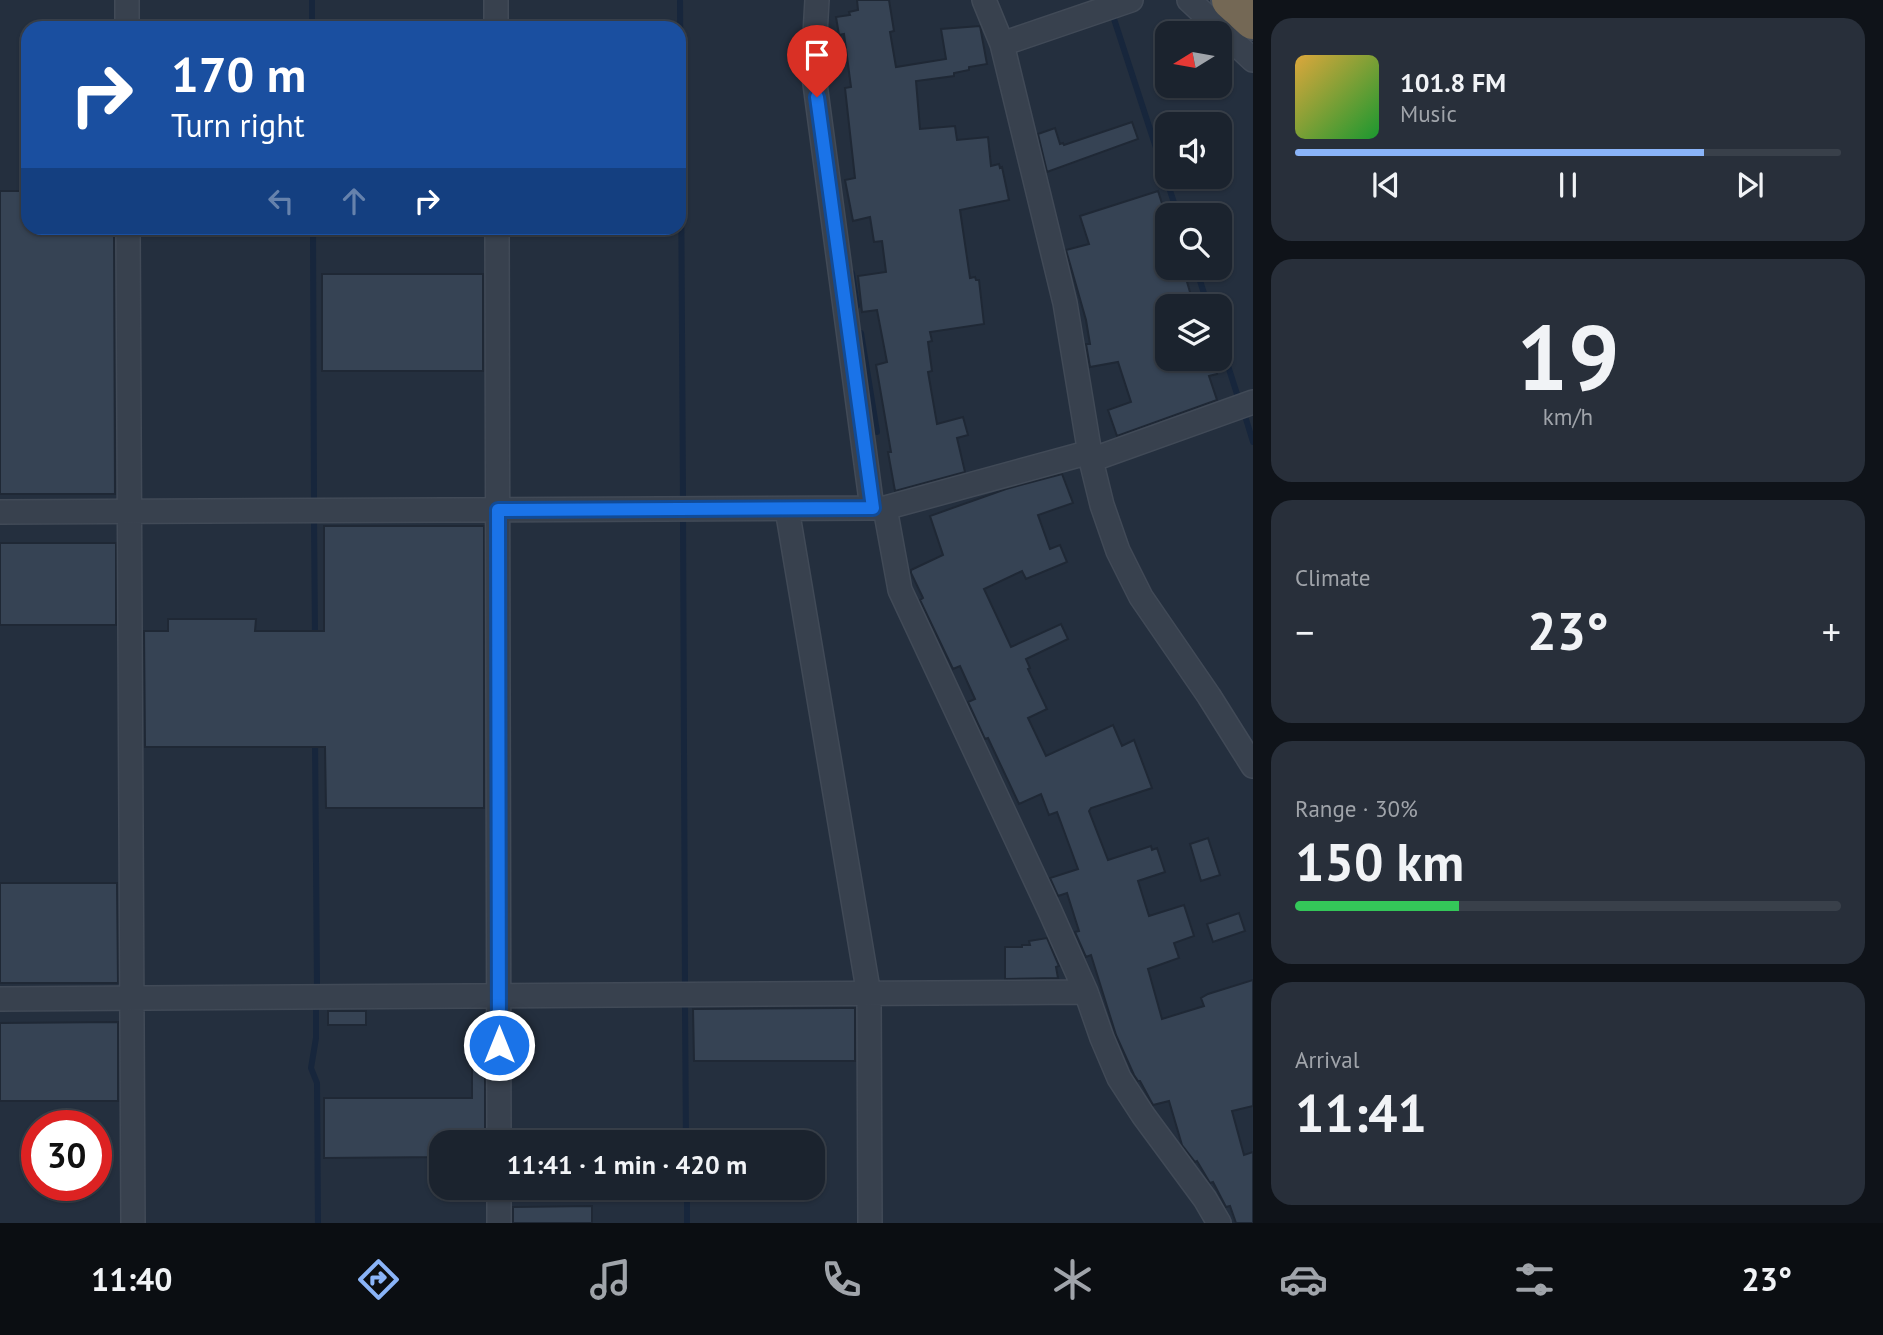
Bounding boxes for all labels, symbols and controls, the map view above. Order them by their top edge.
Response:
north arrow [1155,21,1232,98]
map controls [1155,21,1232,371]
pin [787,25,847,97]
icon: arrive [798,36,836,74]
text: 170 m [171,42,306,106]
icon: right [56,49,147,140]
text: 101.8 FM [1400,66,1506,99]
text: Music [1400,99,1457,128]
text: Turn right [171,104,305,146]
button: sound [1155,112,1232,189]
icon: previous [1367,166,1405,204]
icon: pause [1549,166,1587,204]
icon: next [1731,166,1769,204]
icon: left [262,182,300,220]
icon: ahead [335,182,373,220]
icon: right [408,182,446,220]
button: search [1155,203,1232,280]
button: layers [1155,294,1232,371]
text: 19 [1516,297,1620,415]
text: km/h [1543,402,1593,431]
text: Climate [1295,563,1370,592]
text: 23° [1527,597,1609,664]
text: − [1295,607,1314,656]
text: + [1822,607,1841,656]
text: Range · 30% [1295,794,1418,823]
text: 150 km [1295,828,1464,895]
position arrow [462,1008,536,1082]
text: Arrival [1295,1045,1359,1074]
text: 11:41 [1295,1079,1427,1146]
speed limit sign: 30 [21,1110,112,1201]
text: 11:41 · 1 min · 420 m [507,1148,747,1181]
icon: directions [354,1255,403,1304]
icon: music [586,1255,635,1304]
icon: phone [817,1255,866,1304]
icon: climate [1048,1255,1097,1304]
icon: car [1279,1255,1328,1304]
icon: filters [1510,1255,1559,1304]
text: 11:40 [91,1258,172,1300]
text: 23° [1742,1258,1792,1300]

